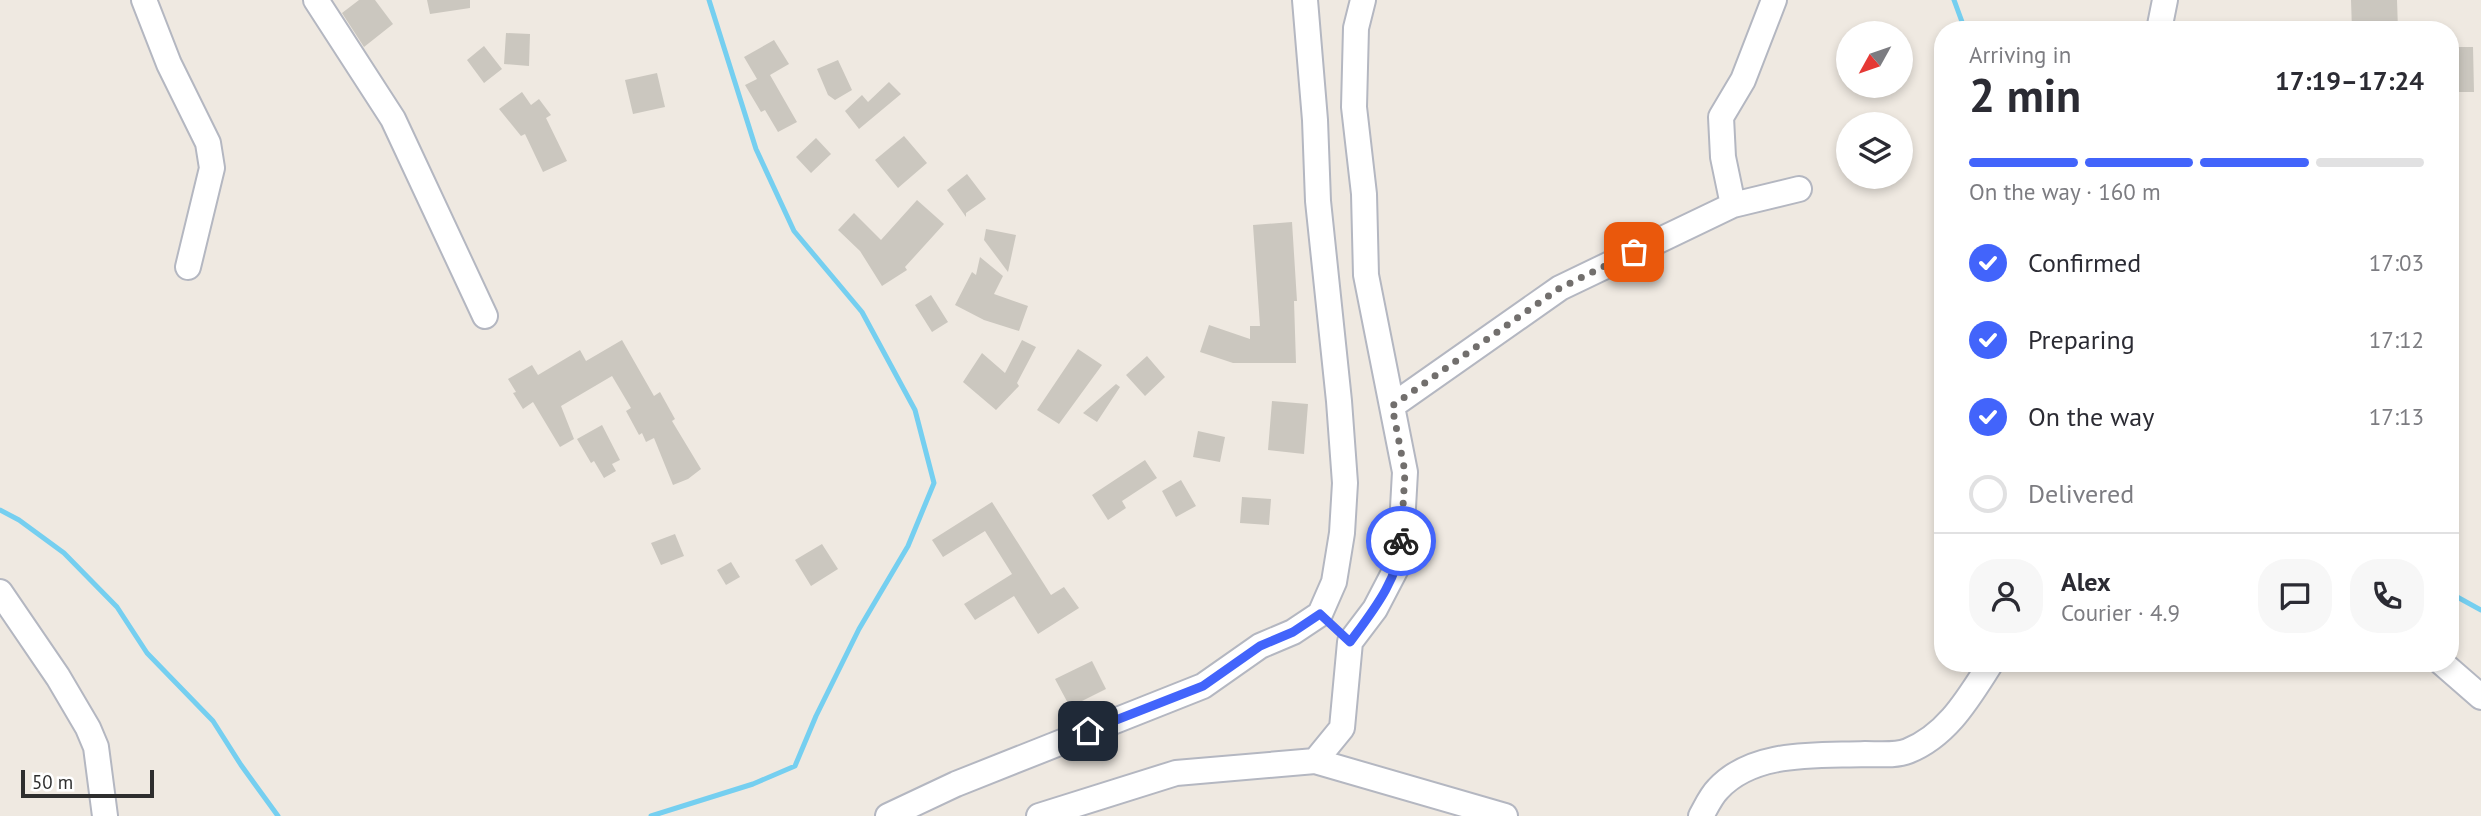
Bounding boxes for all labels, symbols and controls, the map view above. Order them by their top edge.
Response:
north arrow [1836,21,1913,98]
map controls [1836,21,1913,189]
text: Arriving in [1969,40,2071,69]
text: 17:19–17:24 [2275,64,2424,97]
text: 2 min [1969,65,2081,125]
button: layers [1836,112,1913,189]
text: On the way · 160 m [1969,177,2161,206]
pin [1604,222,1664,282]
icon: bag [1615,233,1653,271]
icon: check [1969,244,2007,282]
text: Confirmed [2028,246,2141,279]
text: 17:03 [2369,248,2424,277]
icon: check [1969,321,2007,359]
text: Preparing [2028,323,2135,356]
text: 17:12 [2369,325,2424,354]
icon: check [1969,398,2007,436]
text: On the way [2028,400,2154,433]
text: 17:13 [2369,402,2424,431]
text: Delivered [2028,477,2134,510]
courier [1366,506,1436,576]
icon: bike [1382,522,1420,560]
button: person [1969,559,2043,633]
button: chat [2258,559,2332,633]
button: phone [2350,559,2424,633]
text: Alex [2061,565,2111,598]
text: Courier · 4.9 [2061,598,2180,627]
pin [1058,701,1118,761]
icon: home [1069,712,1107,750]
scale bar [21,767,154,799]
text: 50 m [32,770,73,794]

